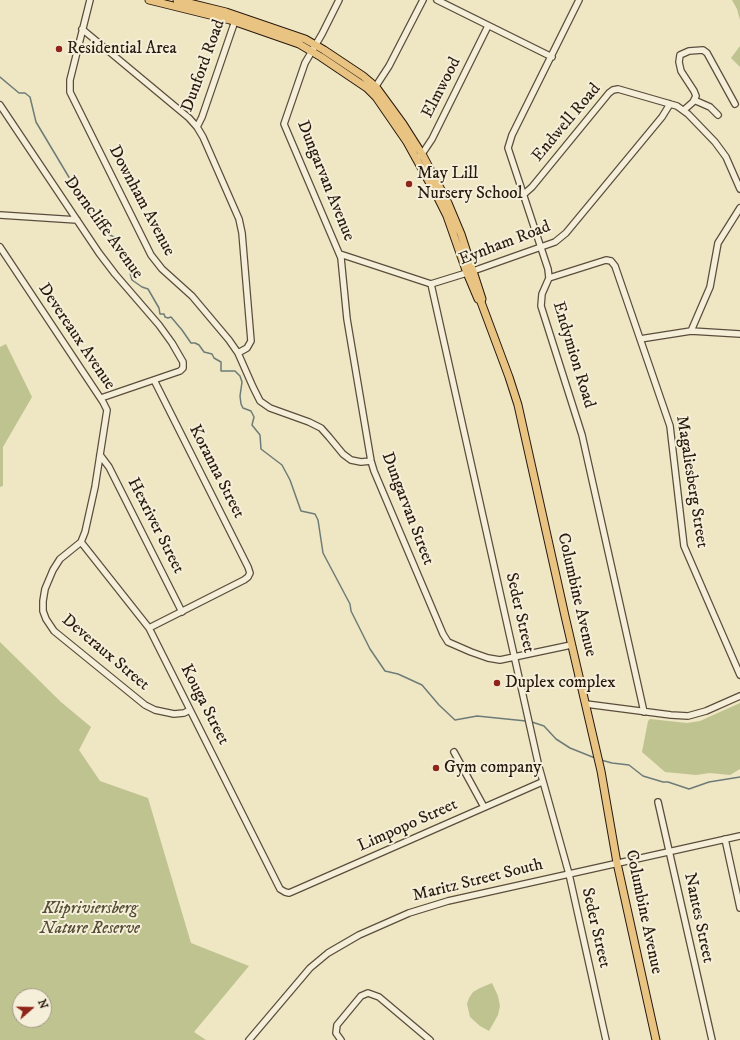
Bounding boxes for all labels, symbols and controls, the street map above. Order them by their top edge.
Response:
street label: Dunford Road [178,17,230,115]
place label: Residential Area [67,39,177,59]
marker: Residential Area [54,44,64,54]
street label: Elmwood [418,54,466,122]
street label: Endwell Road [528,80,606,166]
street label: Dungarvan Avenue [292,118,358,244]
street label: Downham Avenue [103,142,179,260]
place label: May Lill Nursery School [417,164,523,204]
street label: Dorncliffe Avenue [59,173,147,283]
marker: May Lill Nursery School [404,179,414,189]
street label: Eynham Road [456,217,554,271]
street label: Devereaux Avenue [33,280,119,394]
street label: Endymion Road [547,299,599,411]
street label: Magaliesberg Street [670,414,712,550]
street label: Koranna Street [184,422,248,522]
street label: Dungarvan Street [376,450,438,568]
street label: Hexriver Street [122,475,188,577]
street label: Columbine Avenue [552,531,600,659]
street label: Seder Street [500,571,538,655]
street label: Deveraux Street [57,610,153,696]
street label: Kouga Street [175,661,233,749]
place label: Duplex complex [505,673,616,693]
marker: Duplex complex [492,678,502,688]
place label: Gym company [444,758,541,778]
marker: Gym company [431,763,441,773]
street label: Limpopo Street [355,795,461,857]
street label: Columbine Avenue [620,848,666,976]
street label: Maritz Street South [411,855,545,907]
street label: Nantes Street [679,871,717,965]
street label: Seder Street [576,886,614,970]
park label: Klipriviersberg Nature Reserve [40,899,140,939]
north arrow [12,988,52,1028]
text: N [34,998,50,1011]

